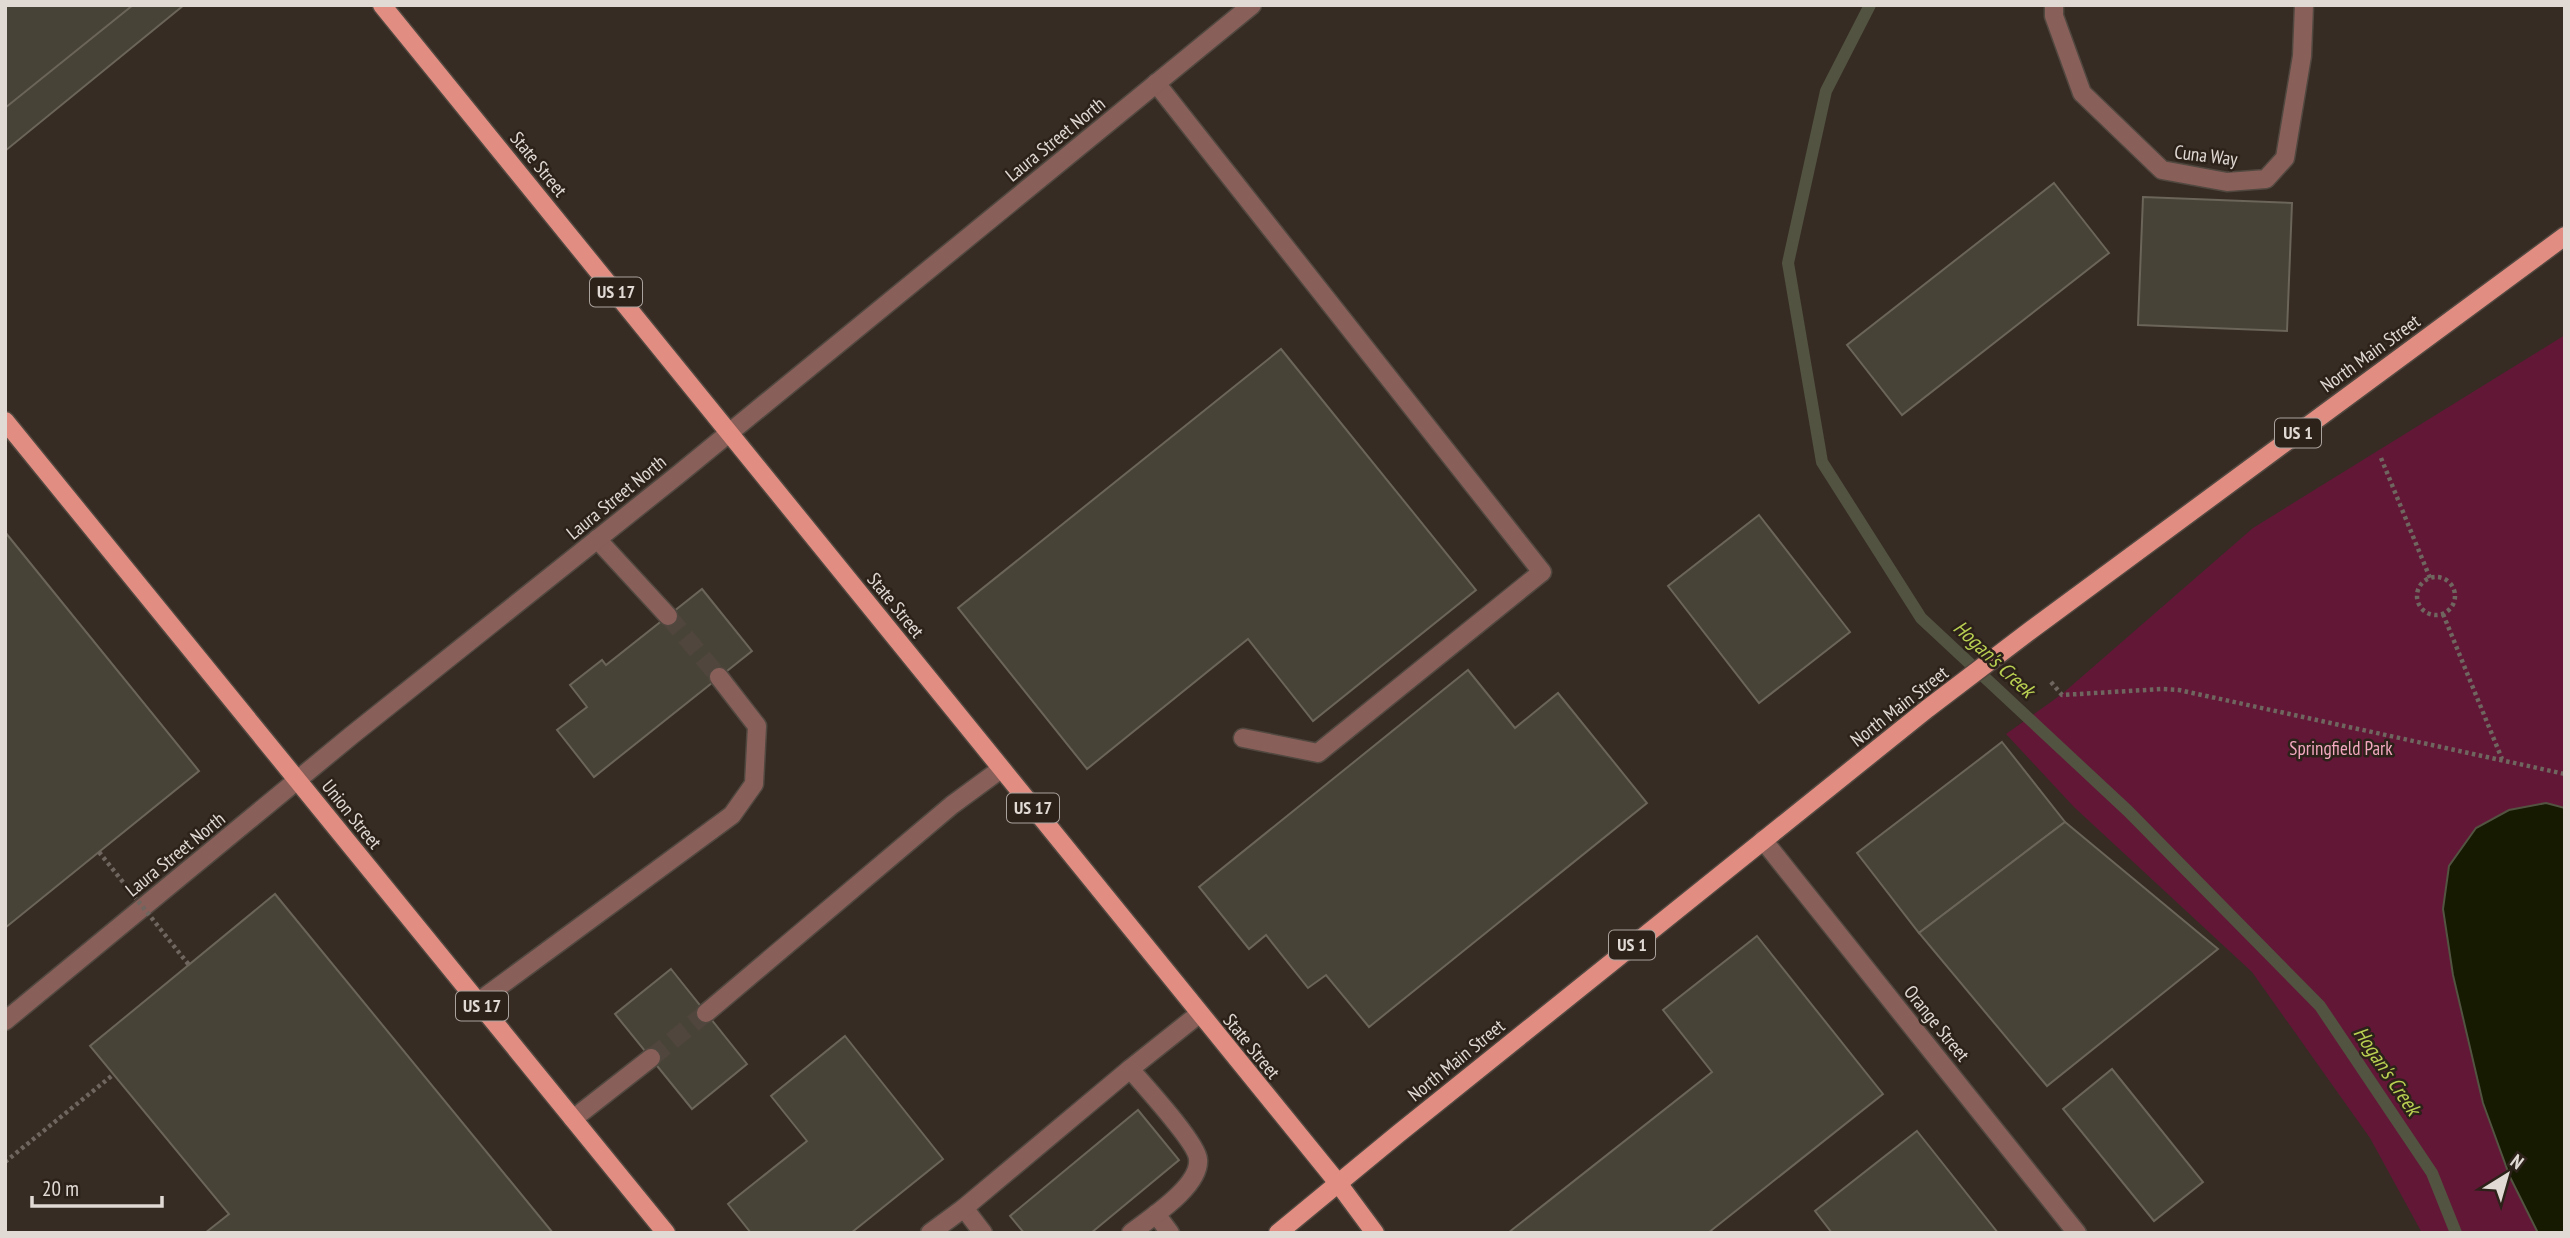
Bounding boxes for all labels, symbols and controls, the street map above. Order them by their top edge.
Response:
street label: Laura Street North [1000,91,1110,187]
street label: State Street [505,126,573,202]
street label: Cuna Way [2173,139,2240,171]
road number: US 17 [590,278,642,306]
street label: North Main Street [2316,308,2425,397]
road number: US 1 [2275,418,2321,447]
street label: Laura Street North [561,449,671,545]
street label: State Street [862,567,930,643]
water label: Hogan's Creek [1948,614,2043,705]
street label: North Main Street [1845,660,1953,752]
park label: Springfield Park [2289,736,2393,760]
street label: Union Street [317,774,388,854]
road number: US 17 [1007,794,1059,822]
street label: Laura Street North [120,806,230,902]
road number: US 1 [1609,930,1655,960]
street label: Orange Street [1899,980,1975,1067]
road number: US 17 [456,992,508,1021]
street label: State Street [1218,1008,1286,1084]
street label: North Main Street [1403,1013,1510,1106]
water label: Hogan's Creek [2348,1021,2429,1123]
north arrow [2472,1140,2542,1210]
text: N [2506,1149,2529,1174]
scale bar [32,1164,161,1208]
text: 20 m [42,1175,79,1202]

